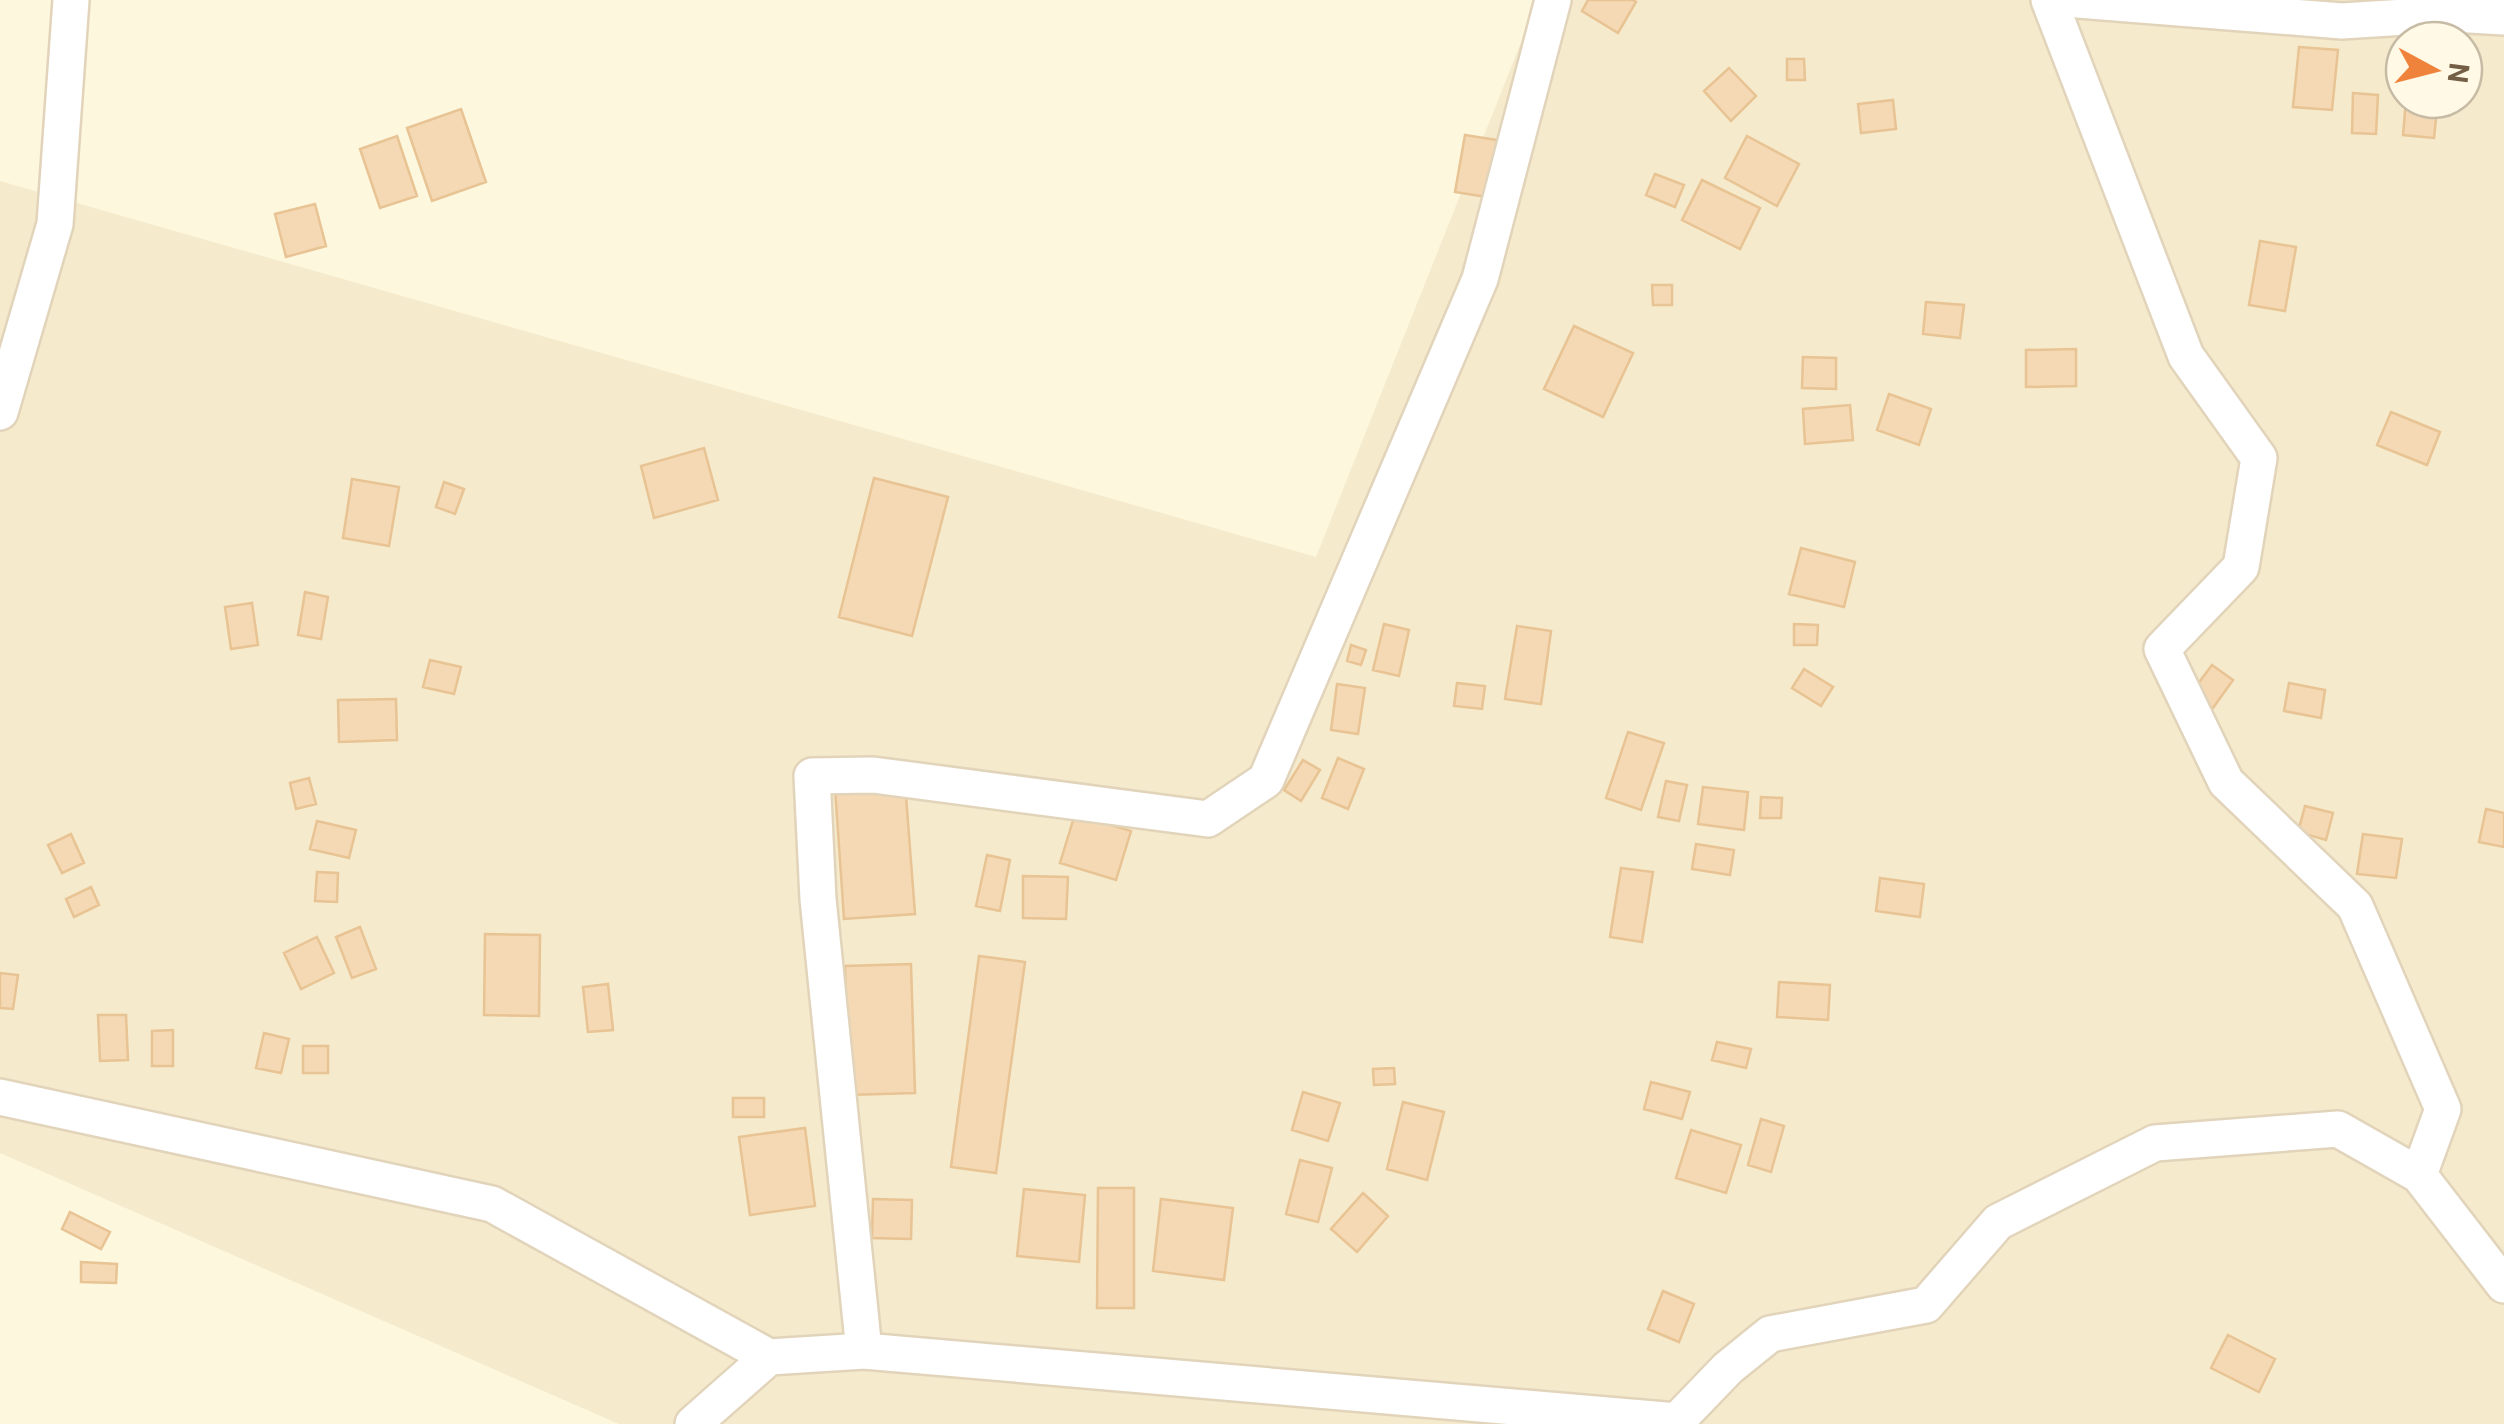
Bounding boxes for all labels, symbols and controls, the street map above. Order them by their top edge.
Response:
north arrow [2384,20,2484,120]
text: N [2441,61,2476,85]

